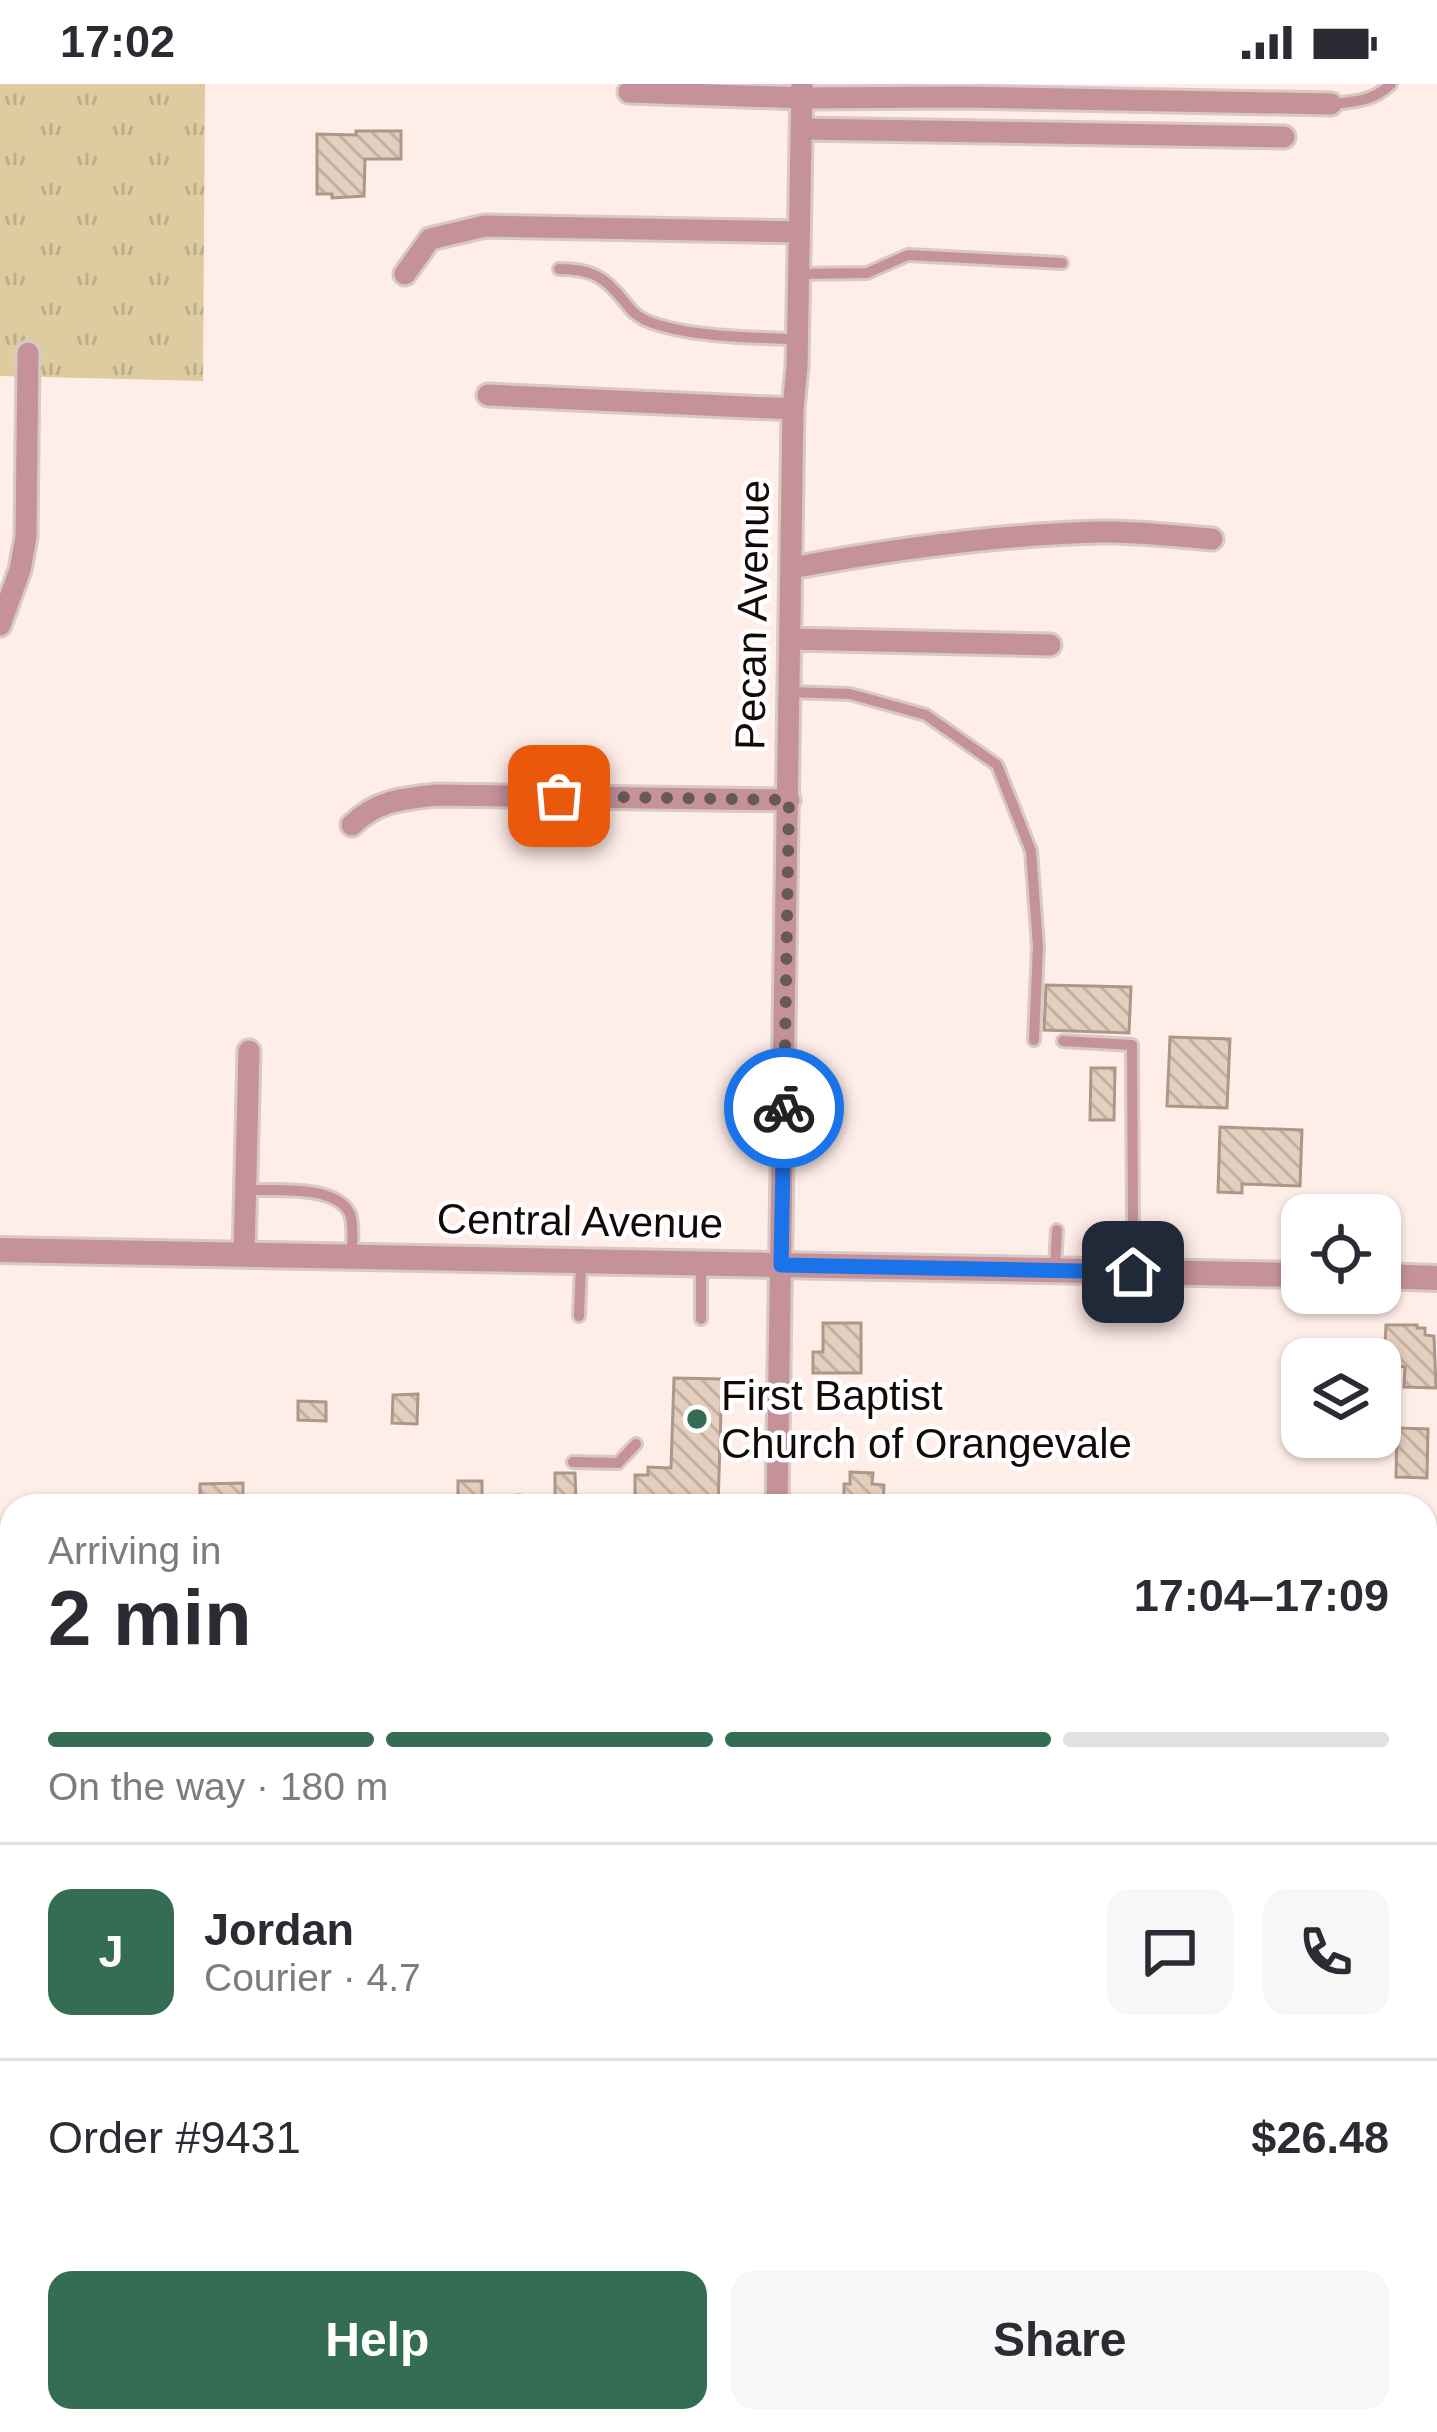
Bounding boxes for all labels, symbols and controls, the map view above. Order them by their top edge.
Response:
text: 17:02 [60,16,175,67]
street label: Pecan Avenue [726,480,778,750]
pin [508,745,610,847]
icon: bag [526,763,592,829]
courier [724,1048,844,1168]
icon: bike [751,1075,817,1141]
map controls [1281,1194,1401,1458]
button: locate [1281,1194,1401,1314]
street label: Central Avenue [436,1195,724,1247]
pin [1082,1221,1184,1323]
icon: home [1100,1239,1166,1305]
button: layers [1281,1338,1401,1458]
place label: First Baptist Church of Orangevale [721,1372,1132,1467]
marker: First Baptist Church of Orangevale [684,1406,710,1432]
text: Arriving in [48,1529,221,1572]
text: 17:04–17:09 [1134,1570,1389,1621]
text: 2 min [48,1574,252,1662]
text: On the way · 180 m [48,1765,388,1808]
button: chat [1107,1889,1233,2015]
button: phone [1263,1889,1389,2015]
text: Jordan [204,1904,354,1955]
text: J [98,1926,124,1977]
text: Courier · 4.7 [204,1956,421,1999]
text: Order #9431 [48,2112,301,2163]
text: $26.48 [1251,2112,1389,2163]
button: Help [48,2271,707,2409]
button: Share [731,2271,1389,2409]

